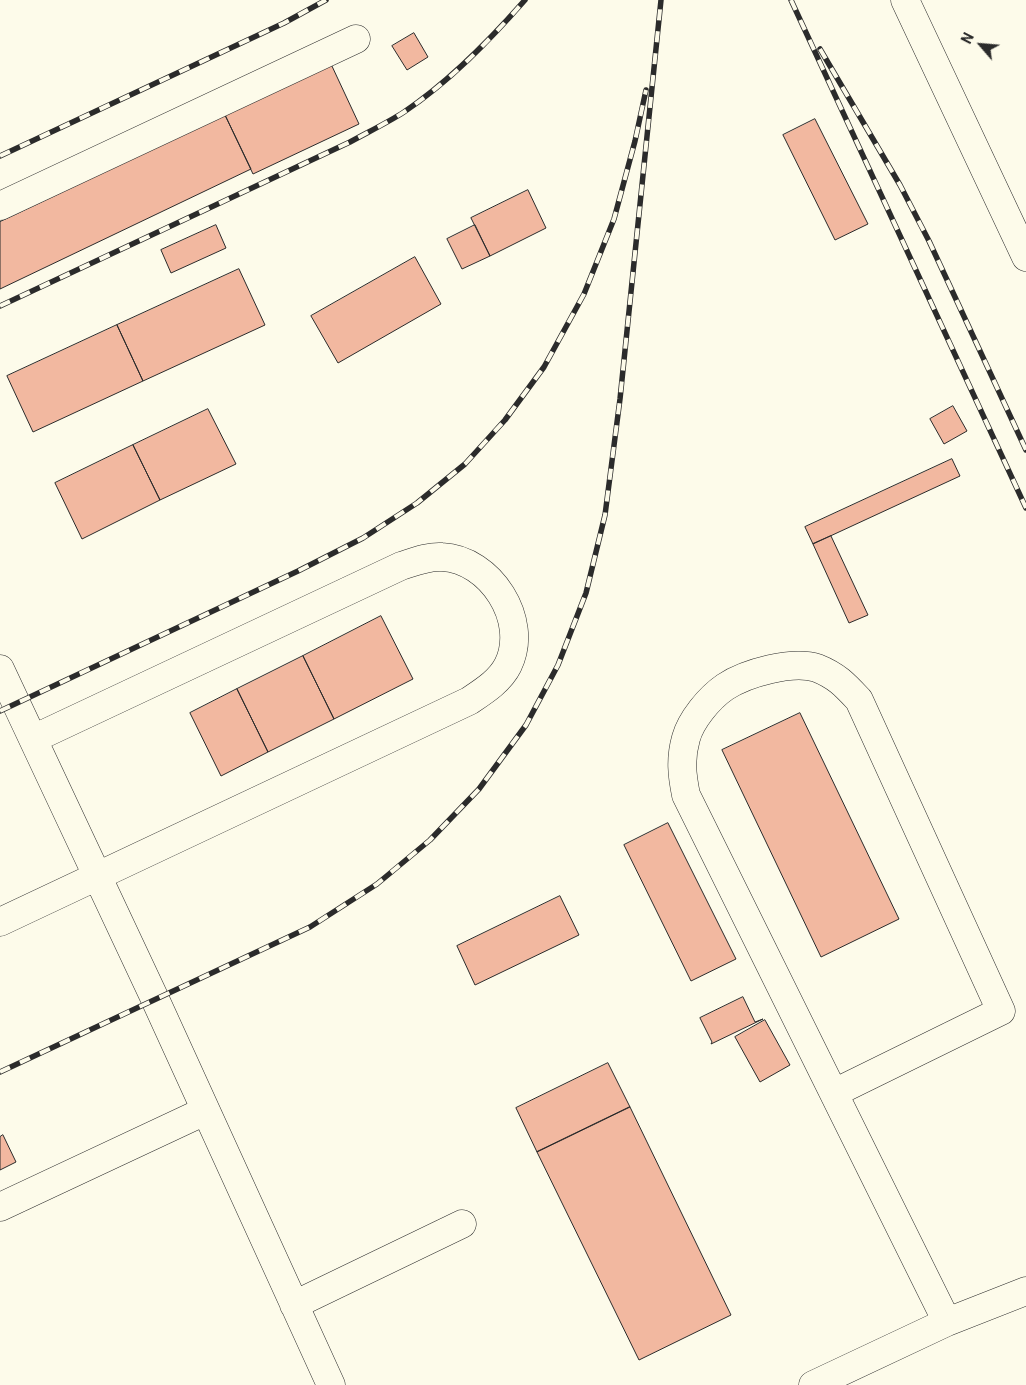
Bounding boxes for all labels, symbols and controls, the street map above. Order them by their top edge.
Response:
north arrow [956,20,1006,70]
text: N [958,30,977,46]

